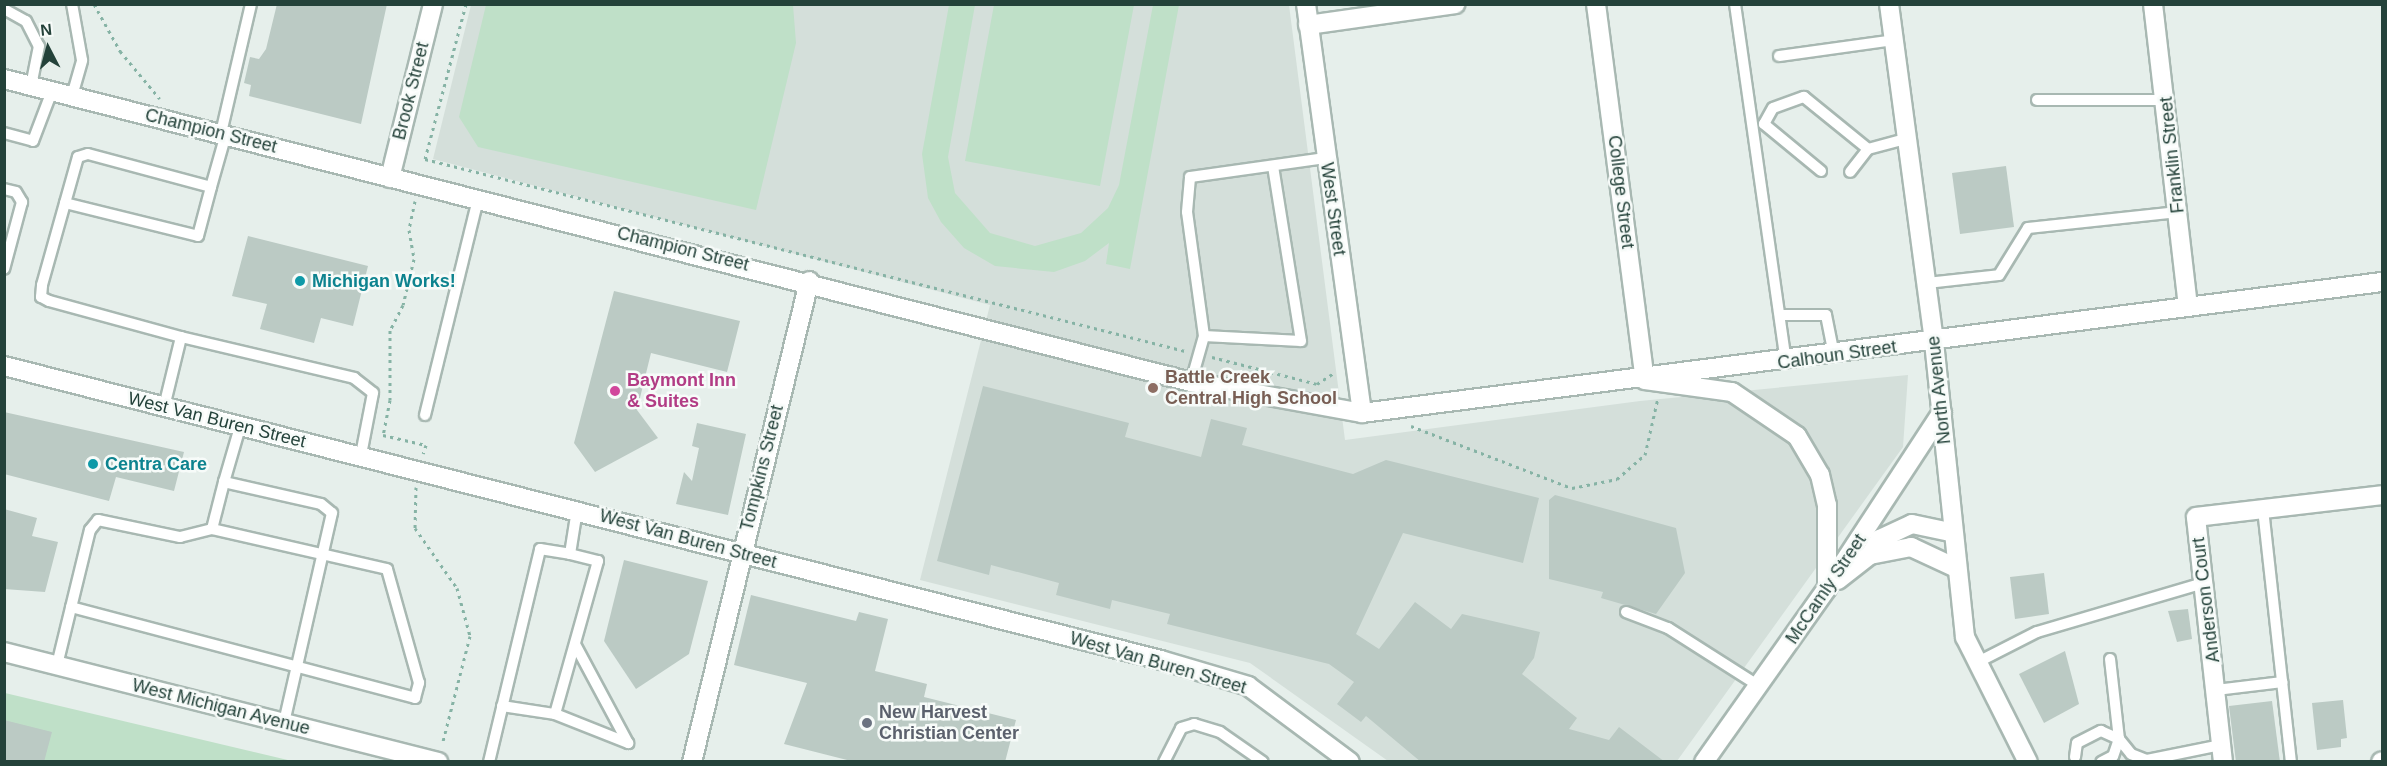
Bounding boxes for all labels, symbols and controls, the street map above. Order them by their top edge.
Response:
north arrow [18,18,78,78]
text: N [39,21,53,39]
street label: Brook Street [388,40,434,142]
street label: Franklin Street [2155,96,2189,214]
street label: Champion Street [143,104,279,158]
street label: College Street [1603,134,1639,250]
street label: West Street [1316,161,1350,257]
street label: Champion Street [615,222,751,276]
place label: Michigan Works! [312,270,456,292]
marker: Michigan Works! [293,274,307,288]
street label: North Avenue [1923,334,1955,446]
street label: Calhoun Street [1776,336,1898,374]
place label: Battle Creek Central High School [1165,367,1337,410]
place label: Baymont Inn & Suites [627,370,736,412]
marker: Battle Creek Central High School [1146,381,1160,395]
marker: Baymont Inn & Suites [608,384,622,398]
street label: West Van Buren Street [126,387,308,453]
street label: Tompkins Street [736,403,788,533]
place label: Centra Care [105,453,207,475]
marker: Centra Care [86,457,100,471]
street label: West Van Buren Street [597,505,779,573]
street label: McCamly Street [1781,530,1871,648]
street label: Anderson Court [2188,536,2224,664]
street label: West Van Buren Street [1067,627,1249,699]
street label: West Michigan Avenue [129,674,313,740]
place label: New Harvest Christian Center [879,702,1019,744]
marker: New Harvest Christian Center [860,716,874,730]

